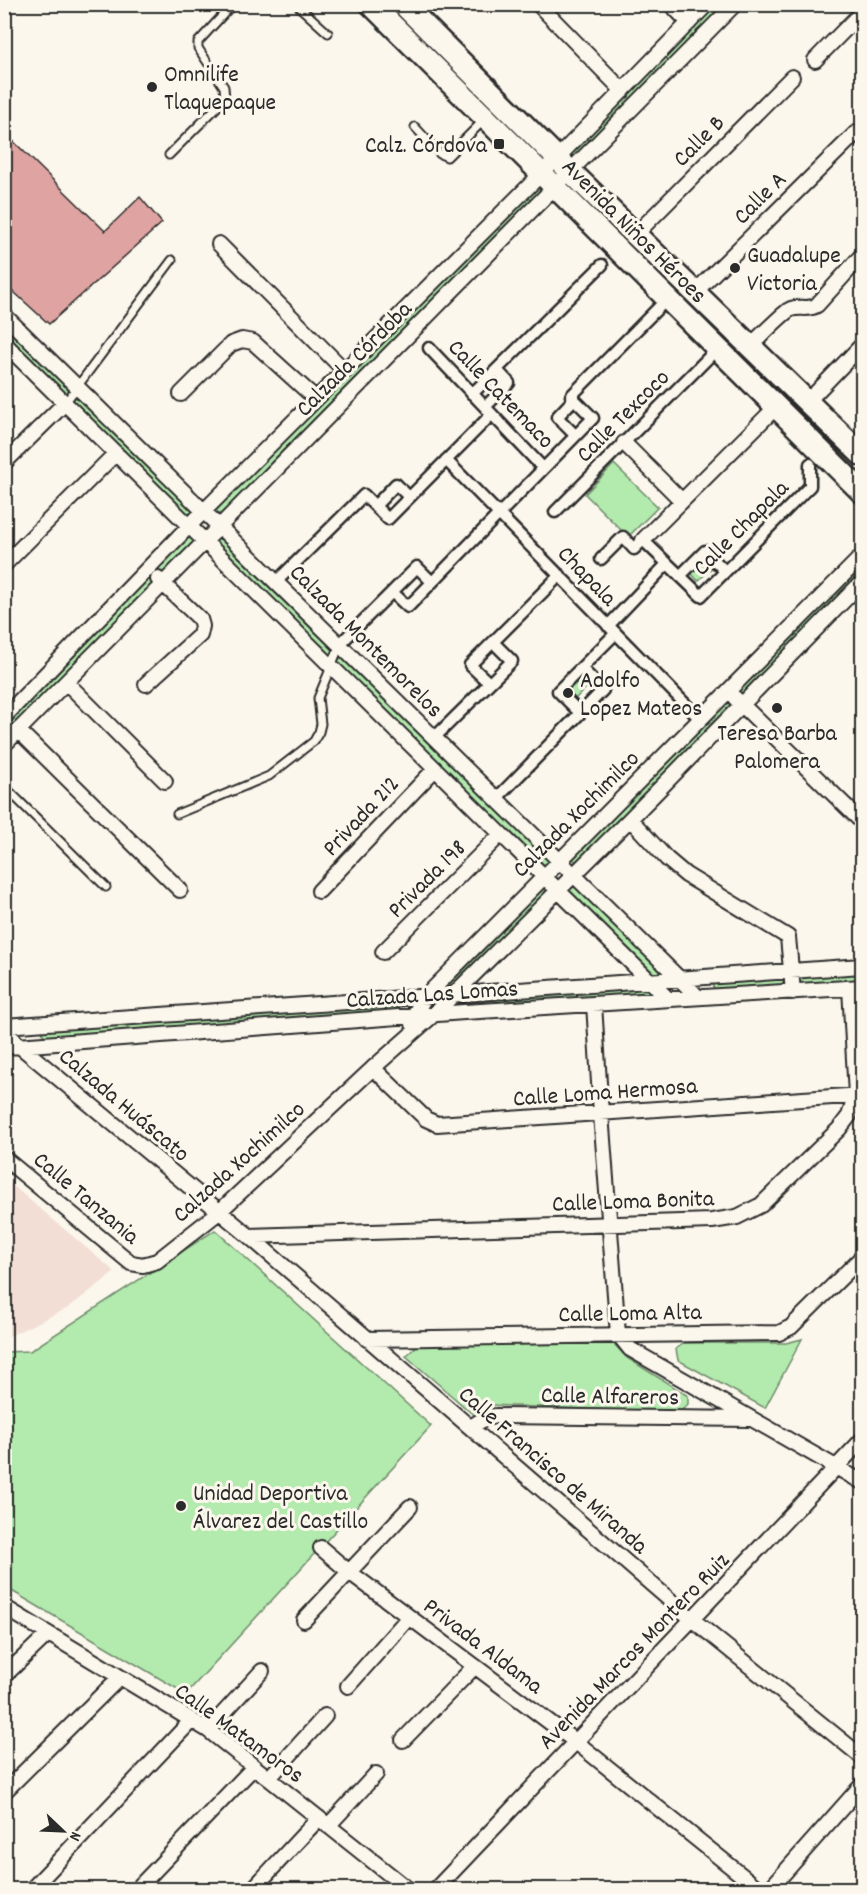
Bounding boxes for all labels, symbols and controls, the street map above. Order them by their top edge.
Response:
place label: Omnilife Tlaquepaque [164,59,276,121]
marker: Omnilife Tlaquepaque [145,80,159,94]
street label: Calle B [666,108,734,176]
place label: Calz. Córdova [365,130,488,164]
marker: Calz. Córdova [492,137,506,151]
street label: Avenida Niños Héroes [552,152,713,313]
street label: Calle A [727,165,796,234]
place label: Guadalupe Victoria [747,240,841,302]
marker: Guadalupe Victoria [728,261,742,275]
street label: Calzada Córdoba [289,294,421,426]
street label: Calle Catemaco [439,332,561,458]
street label: Calle Texcoco [570,363,679,472]
street label: Calle Chapala [686,473,799,585]
street label: Chapala [548,539,624,616]
street label: Calzada Montemorelos [280,557,450,727]
place label: Adolfo Lopez Mateos [580,665,702,727]
marker: Adolfo Lopez Mateos [561,686,575,700]
marker: Teresa Barba Palomera [770,701,784,715]
place label: Teresa Barba Palomera [717,718,838,780]
street label: Calzada Xochimilco [506,744,649,887]
street label: Privada 212 [316,769,409,865]
street label: Privada 198 [381,833,475,927]
street label: Calzada Las Lomas [345,973,519,1019]
street label: Calzada Huáscato [50,1041,196,1172]
street label: Calle Loma Hermosa [512,1071,699,1117]
street label: Calzada Xochimilco [166,1094,314,1232]
street label: Calle Tanzania [24,1145,146,1254]
street label: Calle Loma Bonita [552,1183,715,1223]
street label: Calle Loma Alta [558,1297,703,1333]
street label: Calle Francisco de Miranda [450,1379,655,1564]
street label: Calle Alfareros [541,1380,679,1416]
place label: Unidad Deportiva Álvarez del Castillo [193,1478,368,1540]
marker: Unidad Deportiva Álvarez del Castillo [174,1499,188,1513]
street label: Avenida Marcos Montero Ruiz [532,1546,739,1759]
street label: Privada Aldama [415,1591,550,1704]
street label: Calle Matamoros [166,1676,310,1793]
north arrow [33,1801,93,1861]
text: N [62,1828,87,1844]

